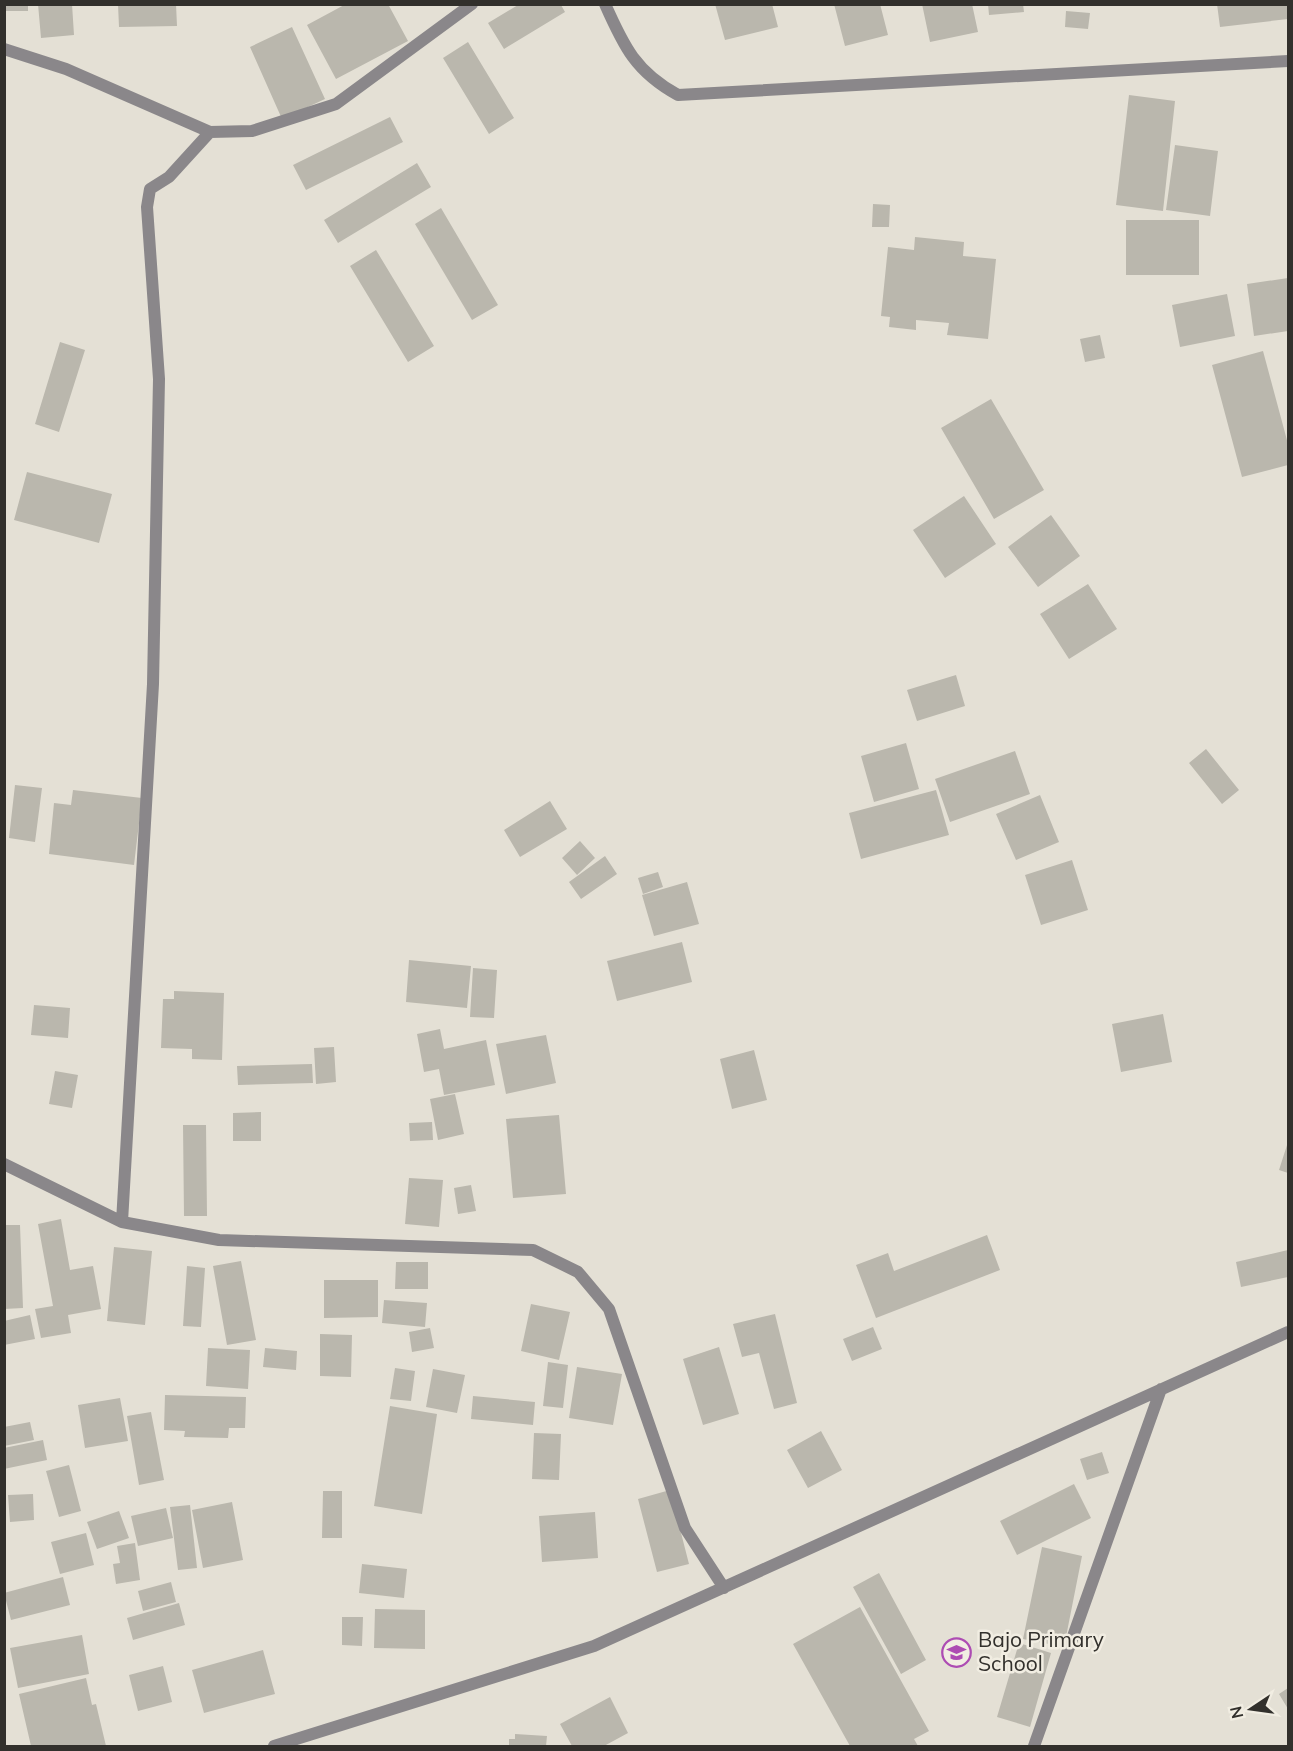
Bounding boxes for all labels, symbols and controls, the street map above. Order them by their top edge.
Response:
place label: Bajo Primary School [978,1626,1104,1676]
school or university icon: Bajo Primary School [941,1636,973,1668]
north arrow [1221,1679,1281,1739]
text: N [1225,1704,1247,1721]

